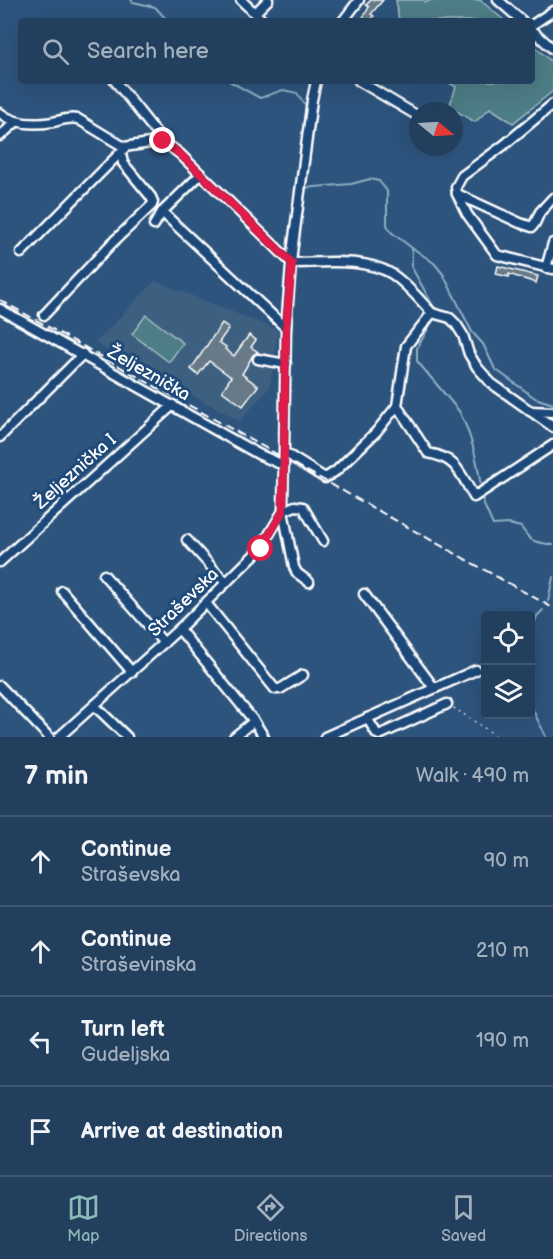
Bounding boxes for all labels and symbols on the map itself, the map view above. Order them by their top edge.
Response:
north arrow [409,102,463,156]
route end [149,127,175,153]
street label: Željeznička [103,339,195,406]
street label: Željeznička I [28,428,120,514]
route start [247,535,273,561]
street label: Straševska [144,564,223,641]

